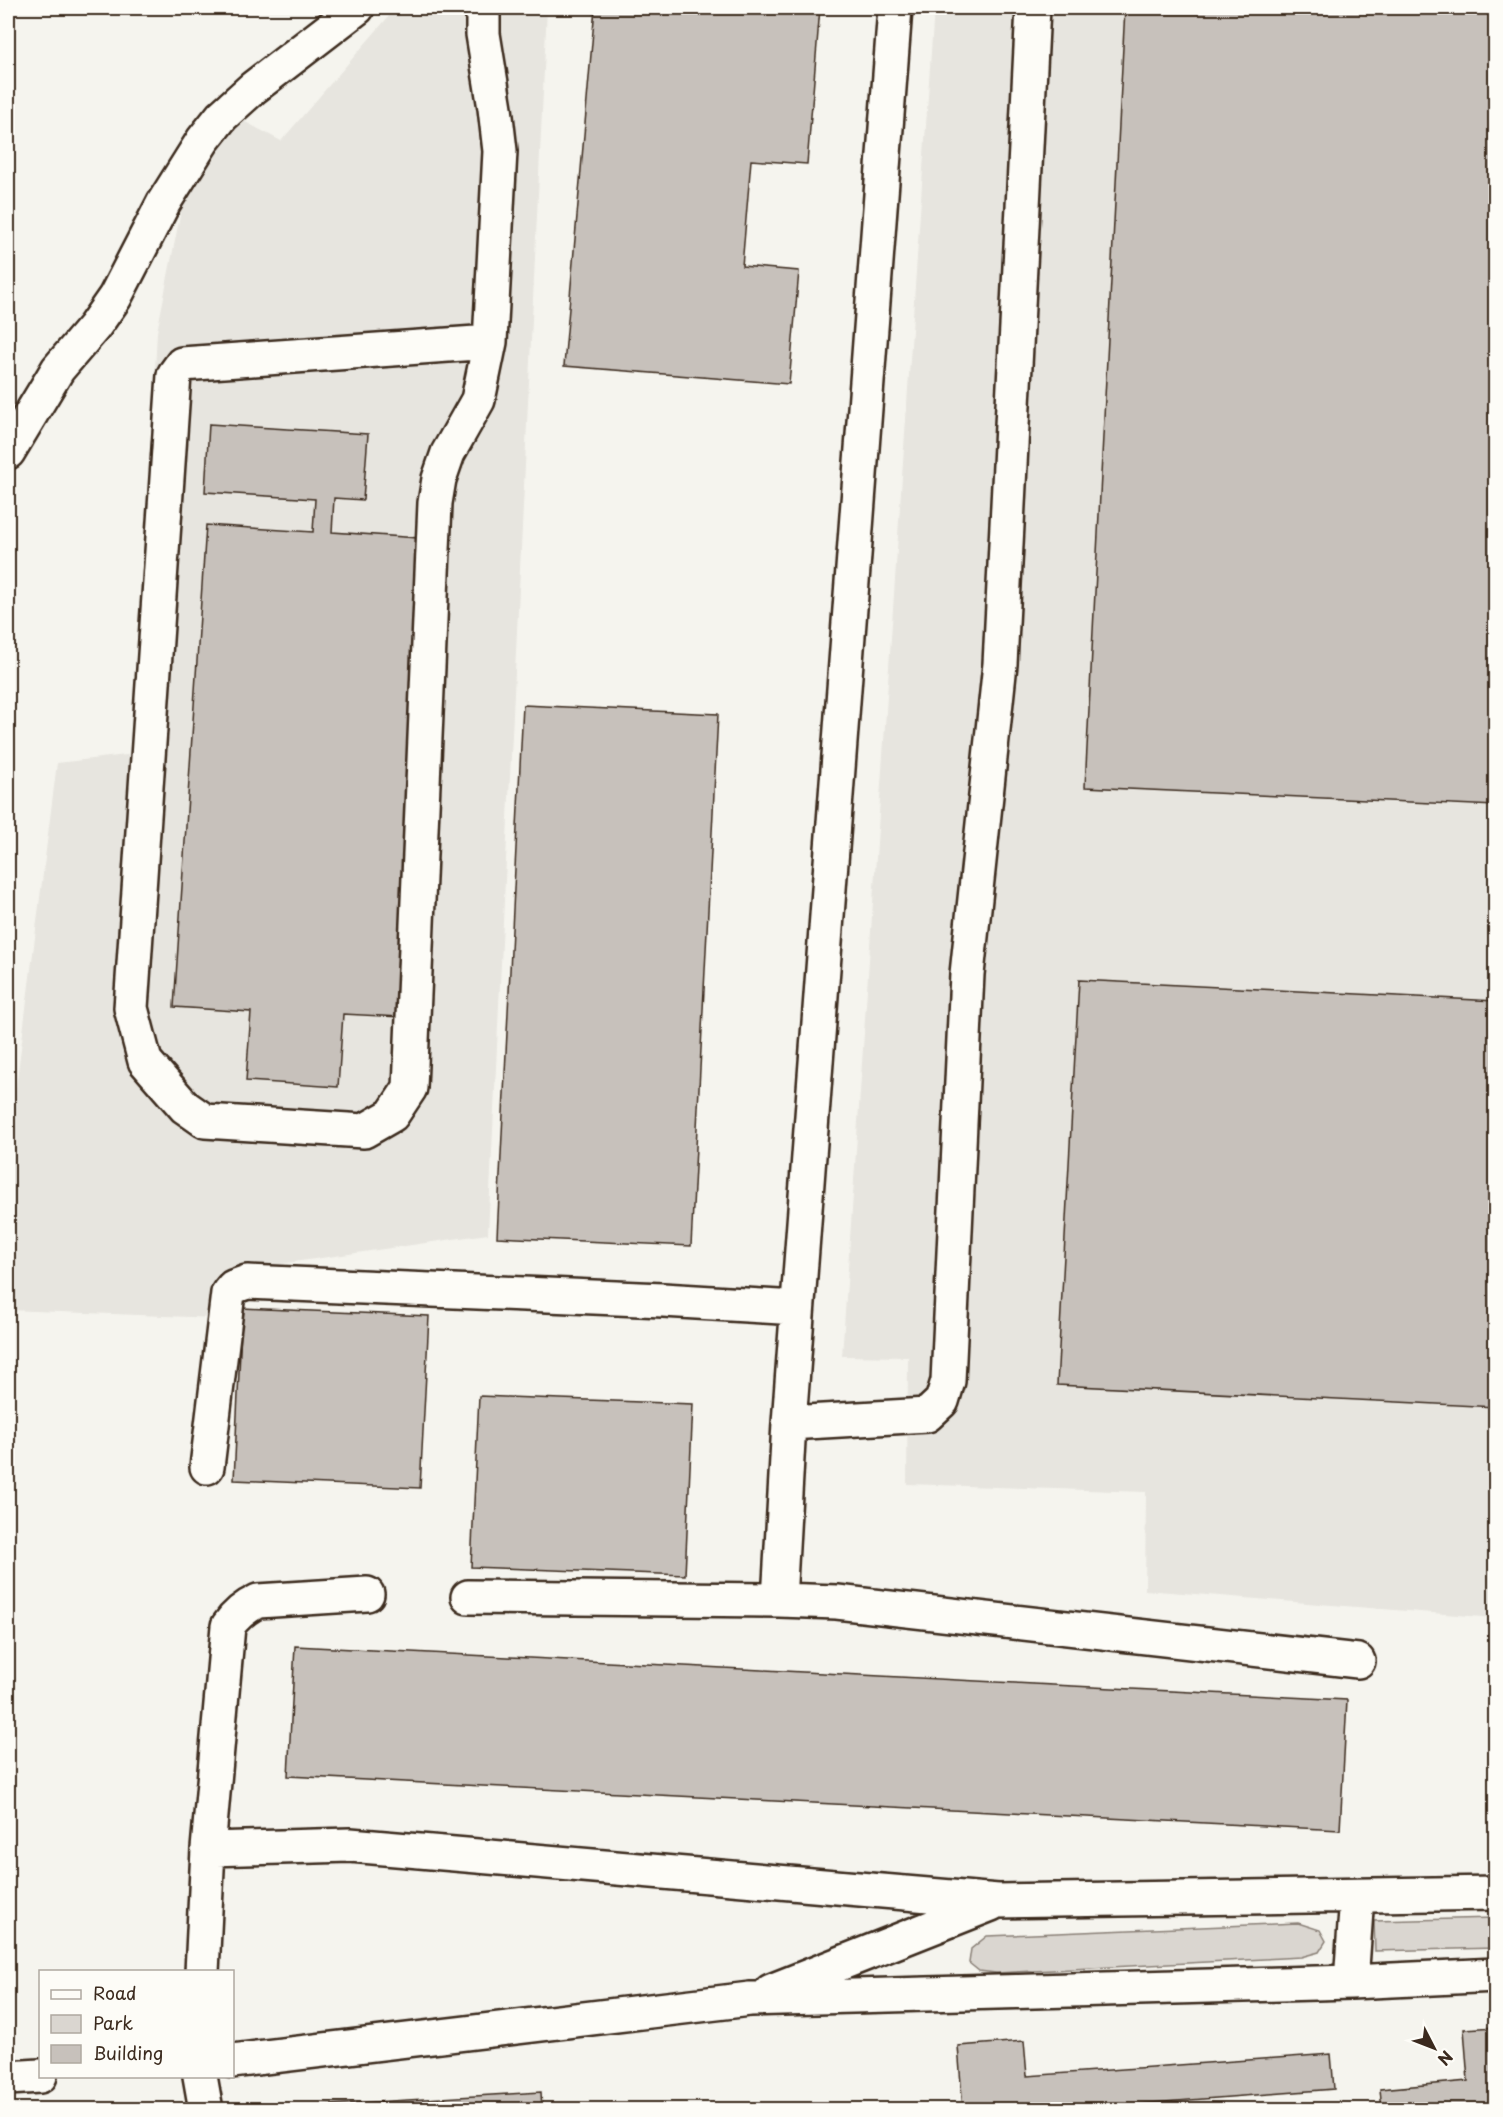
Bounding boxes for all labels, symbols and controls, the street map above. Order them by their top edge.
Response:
legend [39,1970,234,2078]
text: Road [93,1979,137,2006]
text: Park [93,2009,133,2036]
north arrow [1404,2018,1464,2078]
text: Building [93,2039,163,2066]
text: N [1433,2046,1459,2071]

